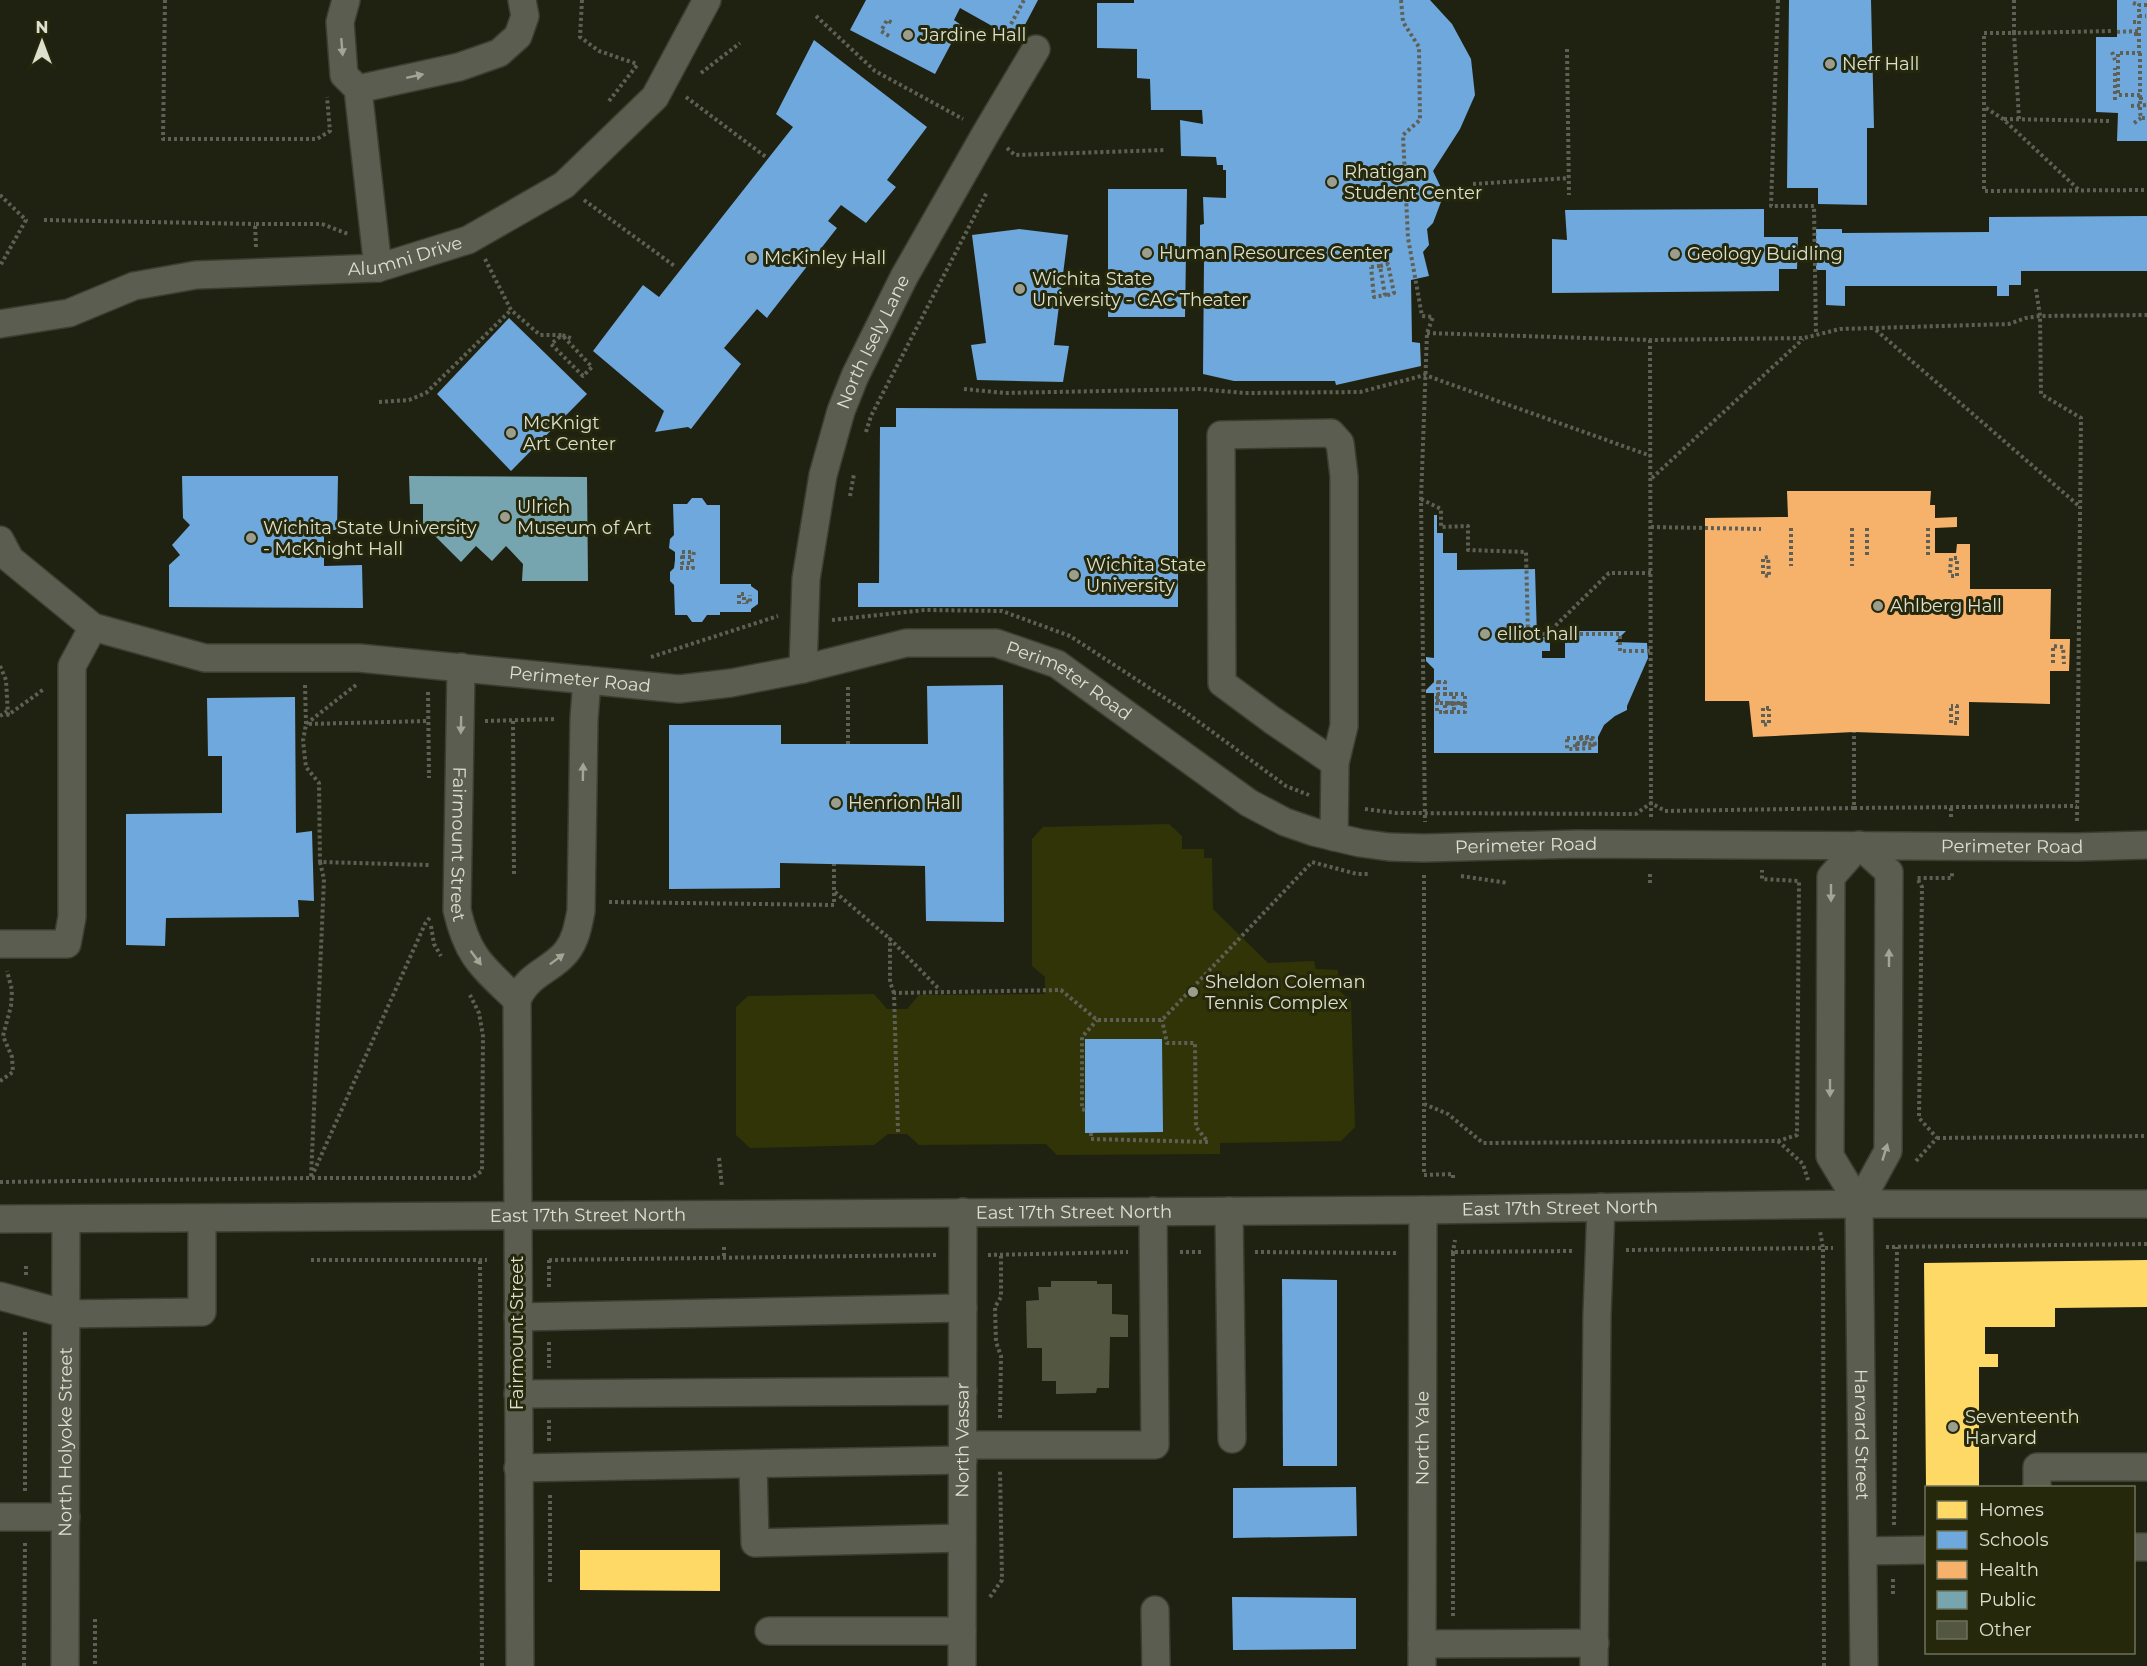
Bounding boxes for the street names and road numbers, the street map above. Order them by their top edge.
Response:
street label: Alumni Drive [347,231,465,280]
street label: North Isely Lane [832,271,914,412]
street label: Perimeter Road [1003,636,1136,725]
street label: Perimeter Road [508,662,652,697]
street label: Fairmount Street [446,766,470,924]
street label: Perimeter Road [1455,833,1597,858]
street label: Perimeter Road [1941,835,2084,858]
street label: East 17th Street North [1462,1196,1658,1220]
street label: East 17th Street North [976,1201,1172,1224]
street label: East 17th Street North [490,1204,686,1227]
street label: Fairmount Street [506,1256,528,1410]
street label: North Holyoke Street [54,1347,77,1537]
street label: Harvard Street [1850,1369,1873,1500]
street label: North Vassar [951,1382,974,1498]
street label: North Yale [1411,1391,1434,1485]

